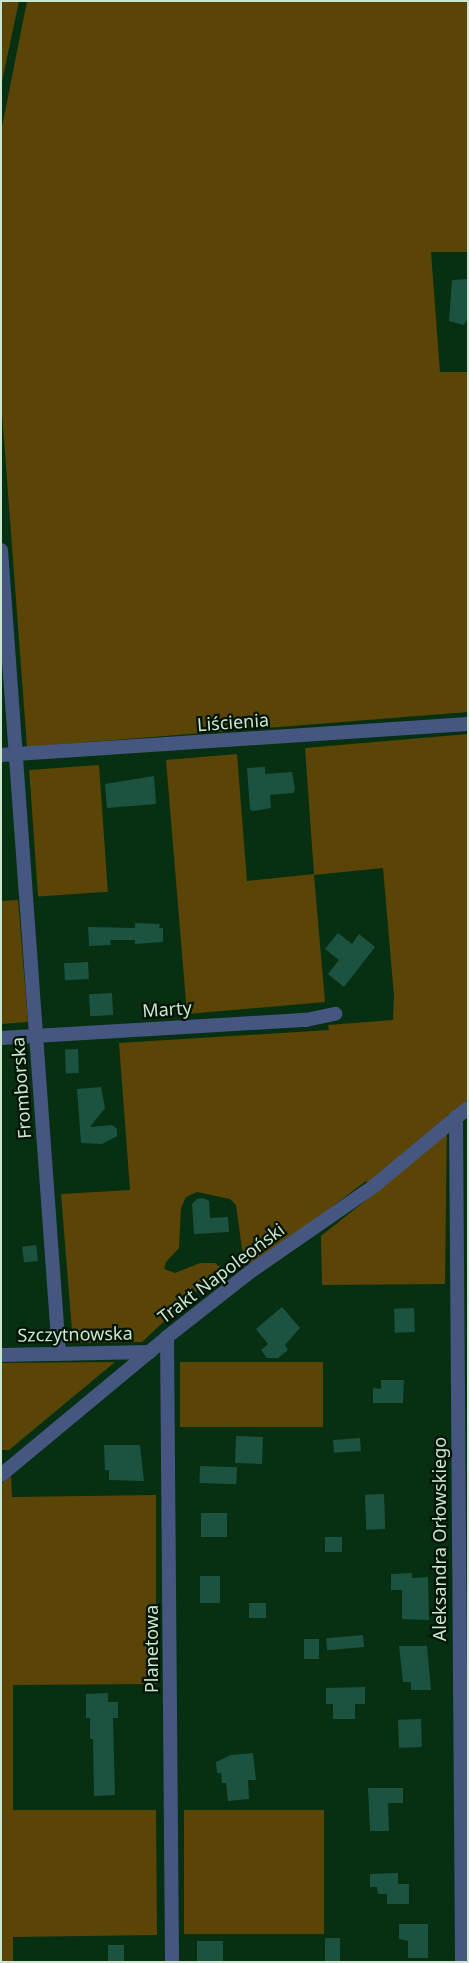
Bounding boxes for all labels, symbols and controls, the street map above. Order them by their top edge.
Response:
street label: Liścienia [196,709,270,735]
street label: Marty [142,996,192,1022]
street label: Fromborska [7,1036,35,1140]
street label: Trakt Napoleoński [154,1218,288,1328]
street label: Szczytnowska [17,1322,133,1346]
street label: Aleksandra Orłowskiego [428,1437,450,1641]
street label: Planetowa [140,1605,162,1693]

